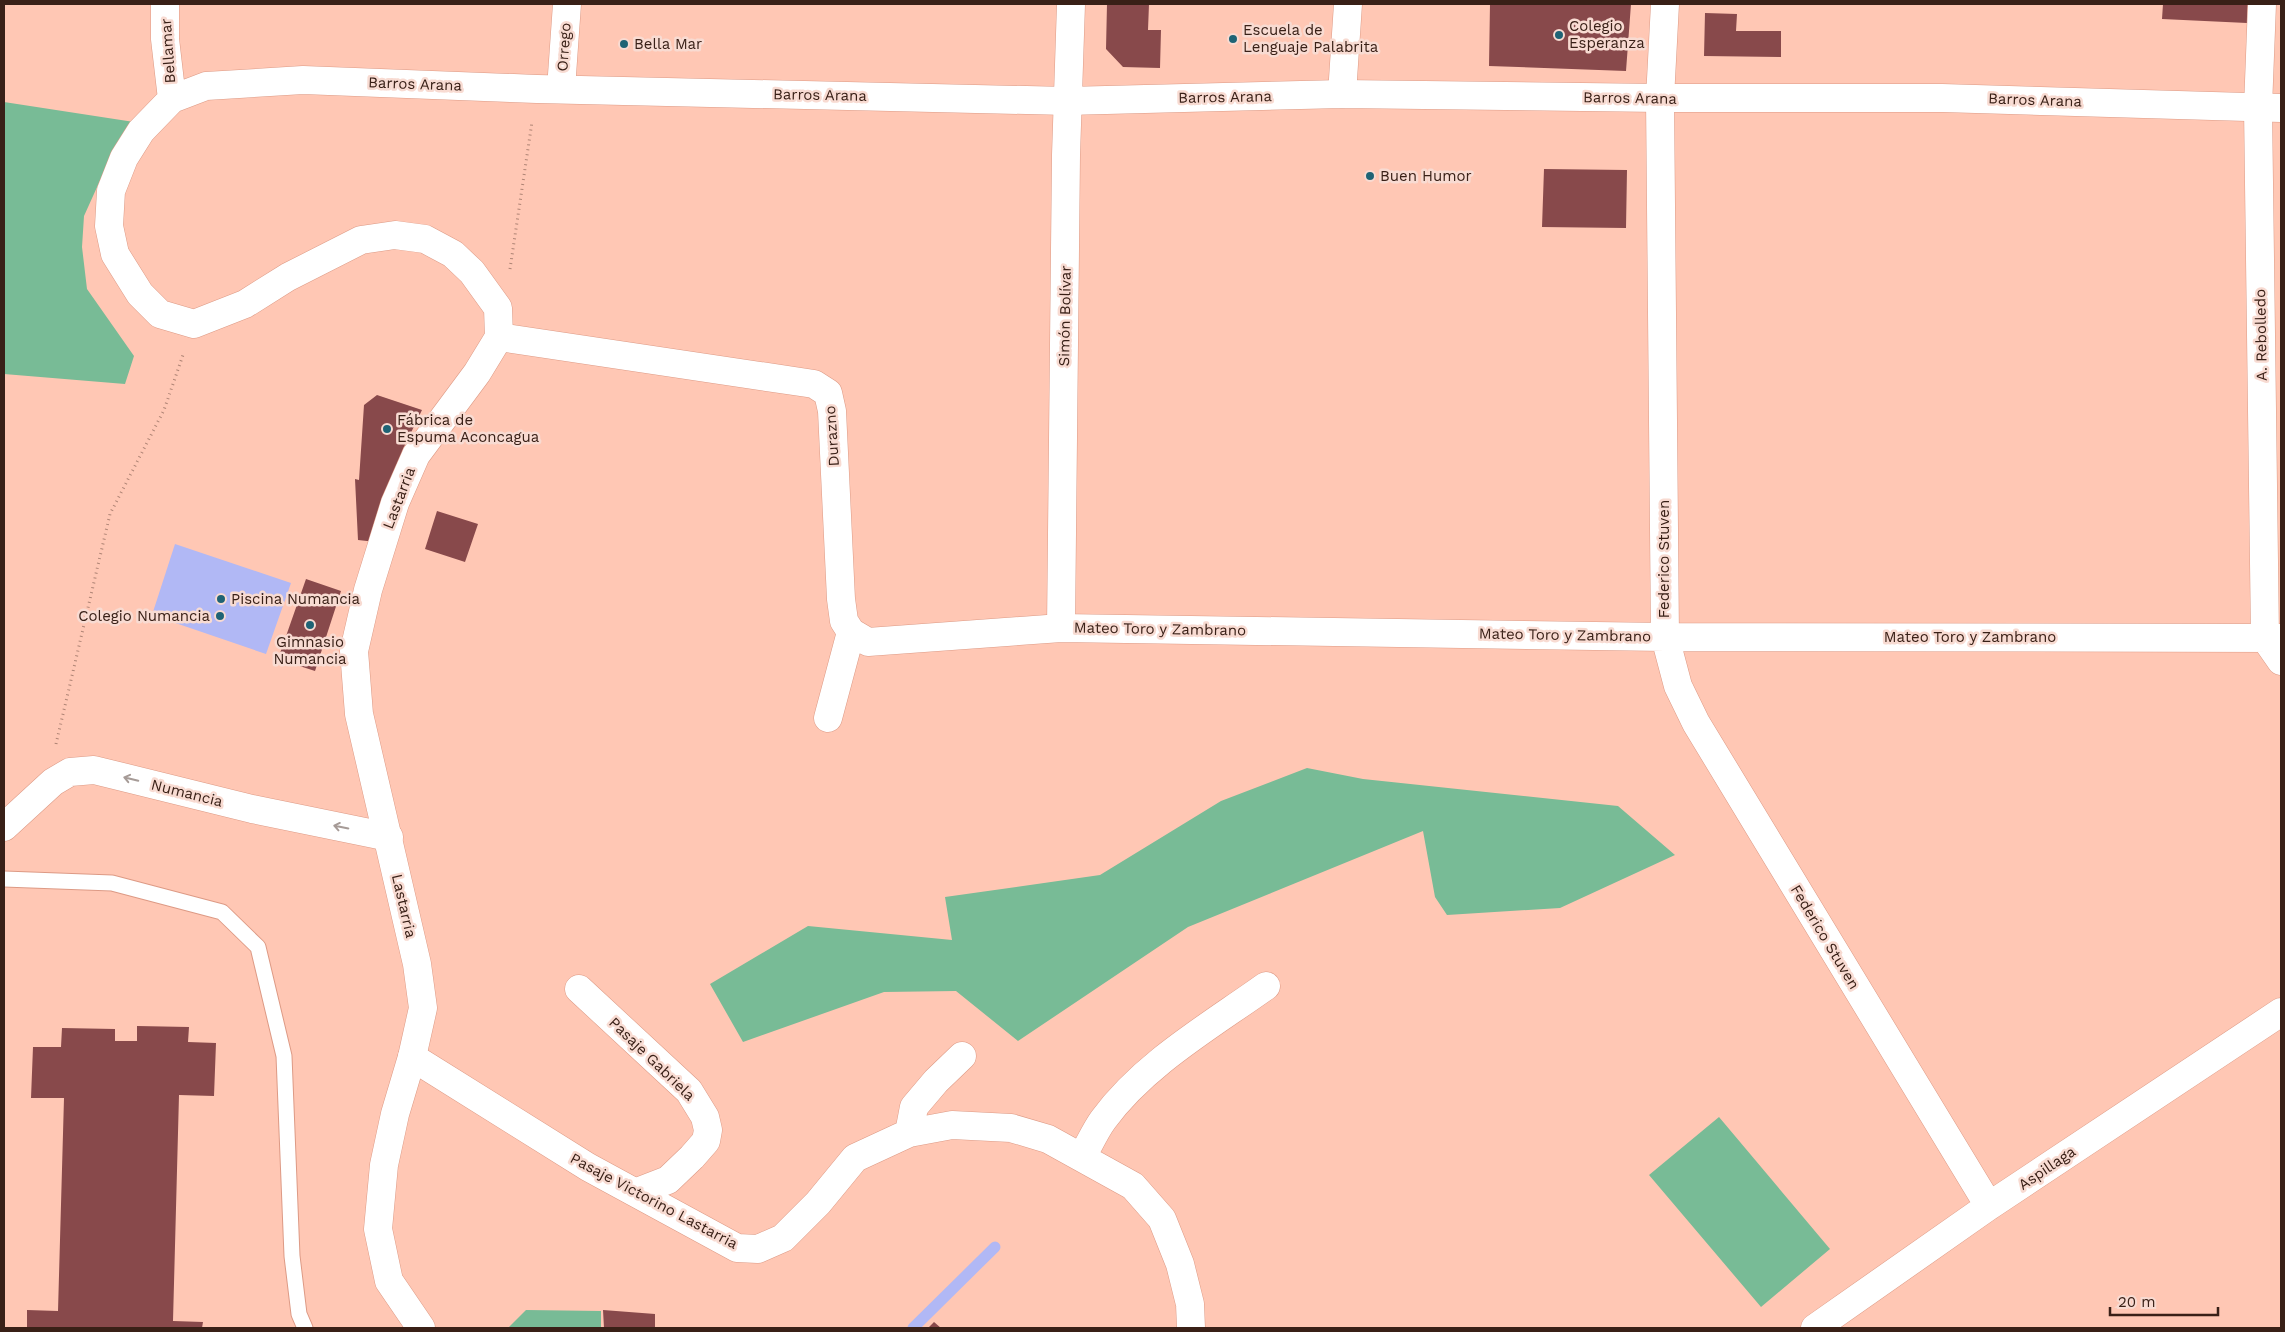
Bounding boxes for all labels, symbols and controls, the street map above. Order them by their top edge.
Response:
place label: Colegio Esperanza [1569,17,1645,52]
street label: Bellamar [157,18,179,84]
place label: Escuela de Lenguaje Palabrita [1243,21,1379,56]
street label: Orrego [553,22,575,72]
marker: Colegio Esperanza [1553,29,1565,41]
marker: Escuela de Lenguaje Palabrita [1227,33,1239,45]
place label: Bella Mar [634,35,702,53]
marker: Bella Mar [618,38,630,50]
street label: Barros Arana [368,73,463,95]
street label: Barros Arana [773,85,868,105]
street label: Barros Arana [1178,87,1273,107]
street label: Barros Arana [1583,88,1678,108]
street label: Barros Arana [1988,89,2083,111]
place label: Buen Humor [1380,167,1472,185]
marker: Buen Humor [1364,170,1376,182]
street label: Simón Bolívar [1055,265,1075,367]
street label: A. Rebolledo [2251,289,2271,381]
street label: Durazno [821,405,843,467]
place label: Fábrica de Espuma Aconcagua [397,411,540,446]
marker: Fábrica de Espuma Aconcagua [381,423,393,435]
street label: Lastarria [379,464,419,532]
street label: Federico Stuven [1655,500,1673,618]
place label: Piscina Numancia [231,590,361,608]
marker: Piscina Numancia [215,593,227,605]
place label: Colegio Numancia [78,607,211,625]
marker: Colegio Numancia [214,610,226,622]
street label: Mateo Toro y Zambrano [1074,618,1246,640]
marker: Gimnasio Numancia [304,619,316,631]
street label: Mateo Toro y Zambrano [1479,624,1651,646]
street label: Mateo Toro y Zambrano [1884,628,2056,646]
place label: Gimnasio Numancia [273,633,347,668]
one-way arrow [124,774,140,783]
street label: Numancia [149,775,225,811]
one-way arrow [333,822,349,831]
street label: Lastarria [388,872,420,940]
street label: Federico Stuven [1787,882,1863,992]
street label: Pasaje Gabriela [605,1013,699,1105]
street label: Aspillaga [2015,1142,2080,1194]
street label: Pasaje Victorino Lastarria [567,1149,741,1253]
scale bar [2110,1284,2218,1316]
text: 20 m [2118,1293,2156,1311]

